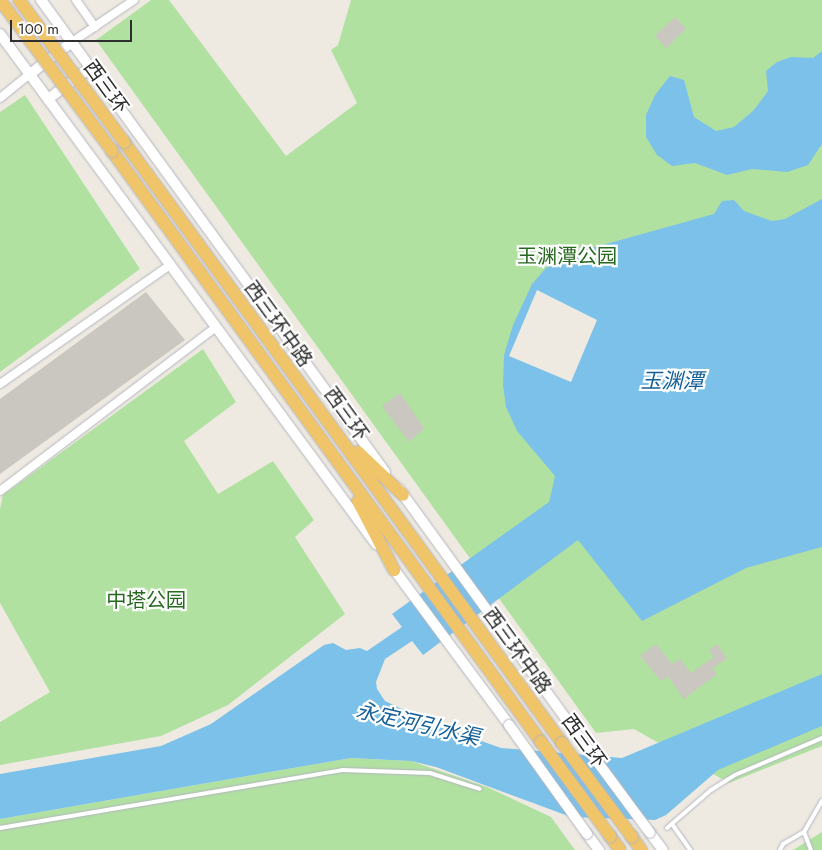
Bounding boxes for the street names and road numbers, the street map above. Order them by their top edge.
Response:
street label: 西三环 [79,56,133,118]
street label: 西三环中路 [239,276,317,372]
street label: 西三环 [319,383,373,445]
street label: 西三环中路 [478,603,556,699]
street label: 西三环 [557,710,611,772]

